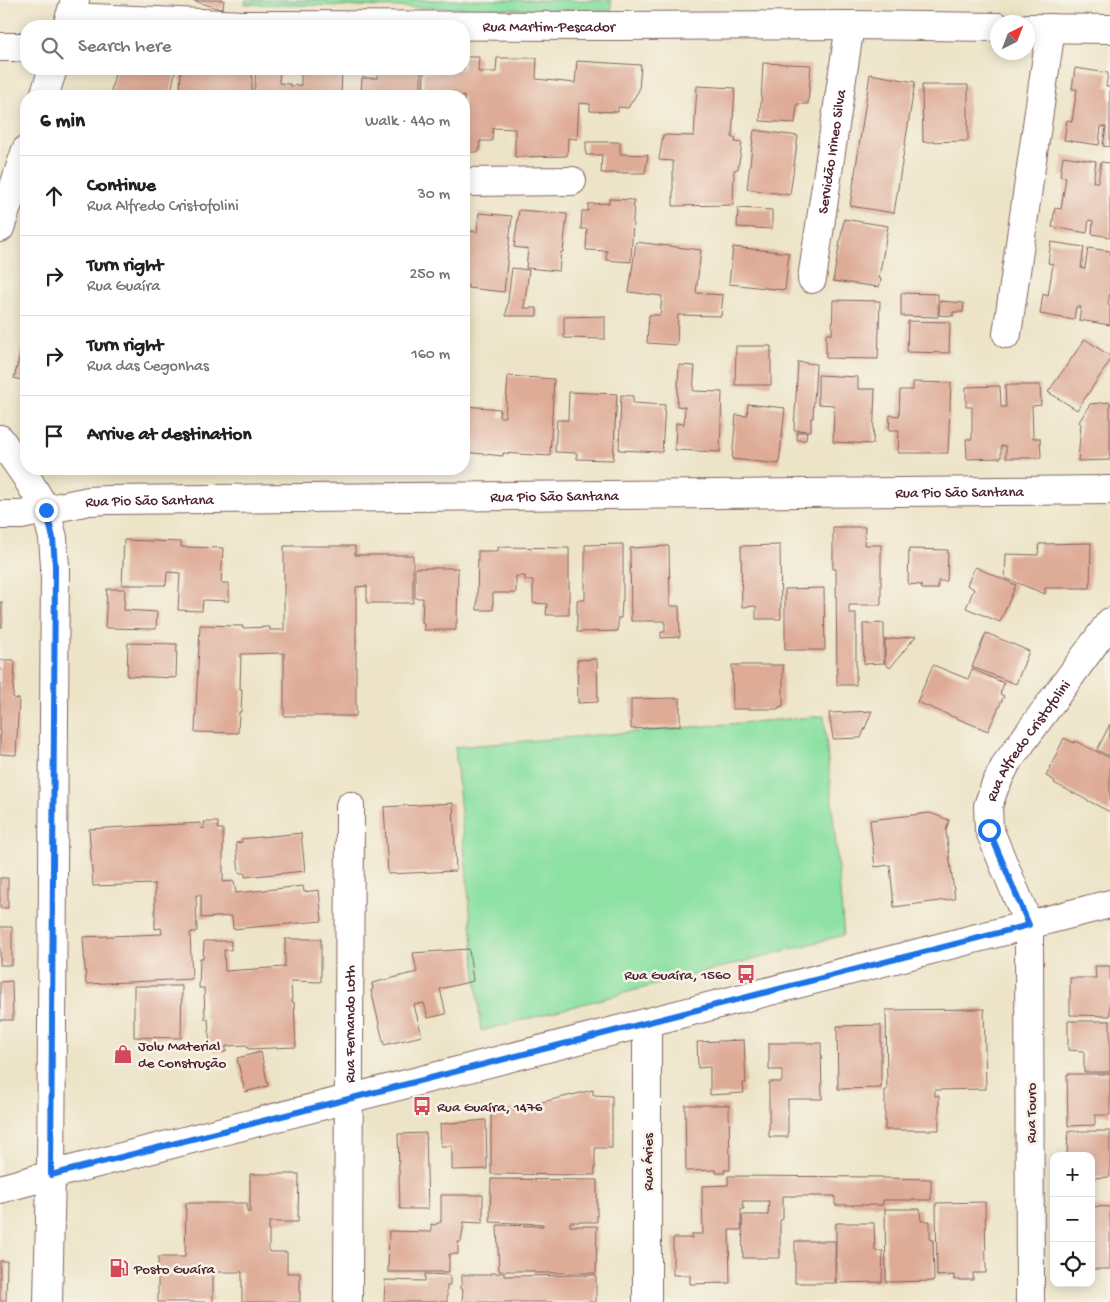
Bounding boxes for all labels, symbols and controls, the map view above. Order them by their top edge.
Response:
north arrow [990,15,1035,60]
street label: Rua Martim-Pescador [483,19,617,37]
search box [20,20,470,75]
icon: search [38,34,66,62]
text: Search here [78,36,172,59]
street label: Servidão Irineo Silva [815,88,851,215]
text: 6 min [40,110,85,135]
text: Walk · 440 m [365,113,450,132]
text: Continue [87,175,156,198]
icon: ahead [40,182,68,210]
text: 30 m [417,186,450,205]
text: Rua Alfredo Cristofolini [87,198,239,217]
text: Turn right [87,255,163,278]
icon: right [40,262,68,290]
text: 250 m [410,266,450,285]
text: Rua Guaíra [87,278,160,297]
text: Turn right [87,335,163,358]
icon: right [40,342,68,370]
text: 160 m [411,346,450,365]
text: Rua das Cegonhas [87,358,209,377]
icon: arrive [40,422,68,450]
text: Arrive at destination [87,424,251,447]
street label: Rua Pio São Santana [895,484,1025,503]
street label: Rua Pio São Santana [490,488,620,507]
street label: Rua Pio São Santana [85,492,215,512]
route end [35,499,58,522]
street label: Rua Alfredo Cristofolini [983,677,1075,804]
route start [978,819,1001,842]
bus stop icon: Rua Guaíra, 1560 [735,963,757,985]
street label: Rua Fernando Loth [342,965,360,1083]
place label: Rua Guaíra, 1560 [624,967,731,985]
place label: Jolu Material de Construção [138,1038,227,1073]
shop icon: Jolu Material de Construção [112,1043,134,1065]
street label: Rua Touro [1023,1083,1041,1143]
bus stop icon: Rua Guaíra, 1476 [411,1095,433,1117]
place label: Rua Guaíra, 1476 [437,1099,543,1117]
street label: Rua Áries [640,1133,658,1191]
map controls [1050,1152,1095,1287]
button: + [1050,1152,1095,1197]
button: − [1050,1197,1095,1242]
button: locate [1050,1242,1095,1287]
fuel station icon: Posto Guaíra [108,1257,130,1279]
place label: Posto Guaíra [133,1261,215,1279]

